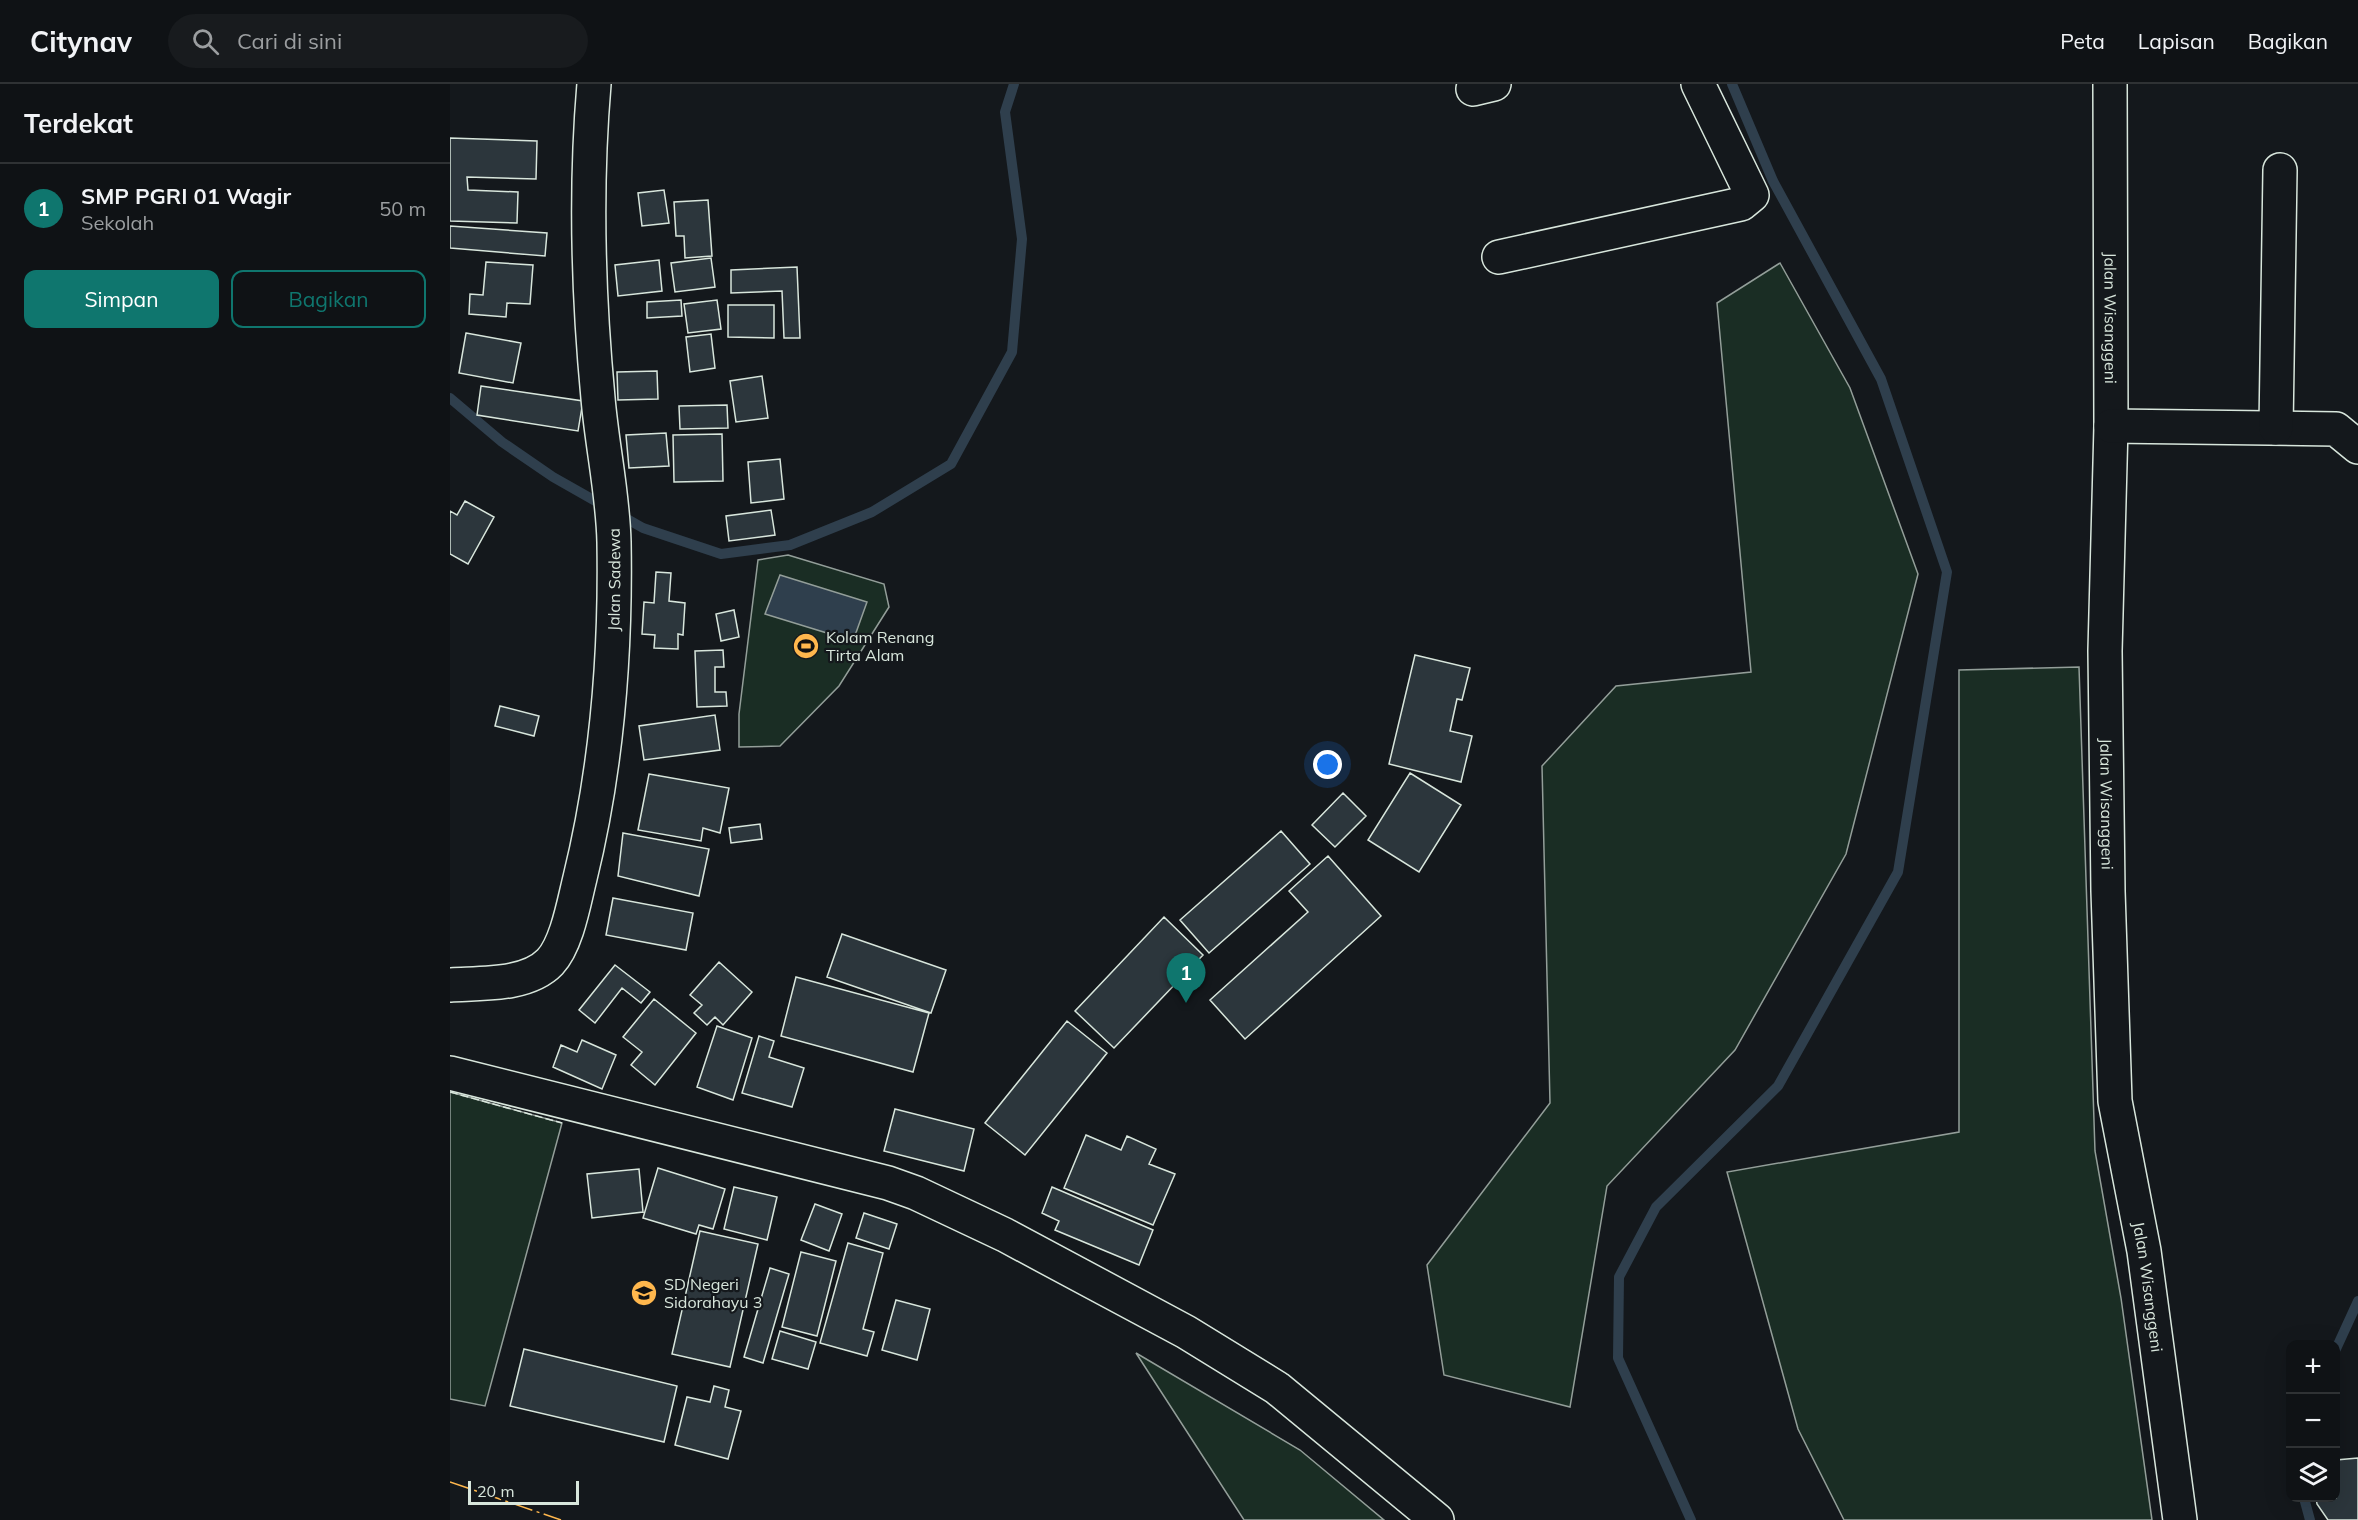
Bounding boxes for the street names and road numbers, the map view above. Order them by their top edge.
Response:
street label: Jalan Wisanggeni [2100,252,2121,384]
street label: Jalan Sadewa [603,528,624,632]
street label: Jalan Wisanggeni [2096,738,2118,870]
street label: Jalan Wisanggeni [2129,1220,2167,1353]

